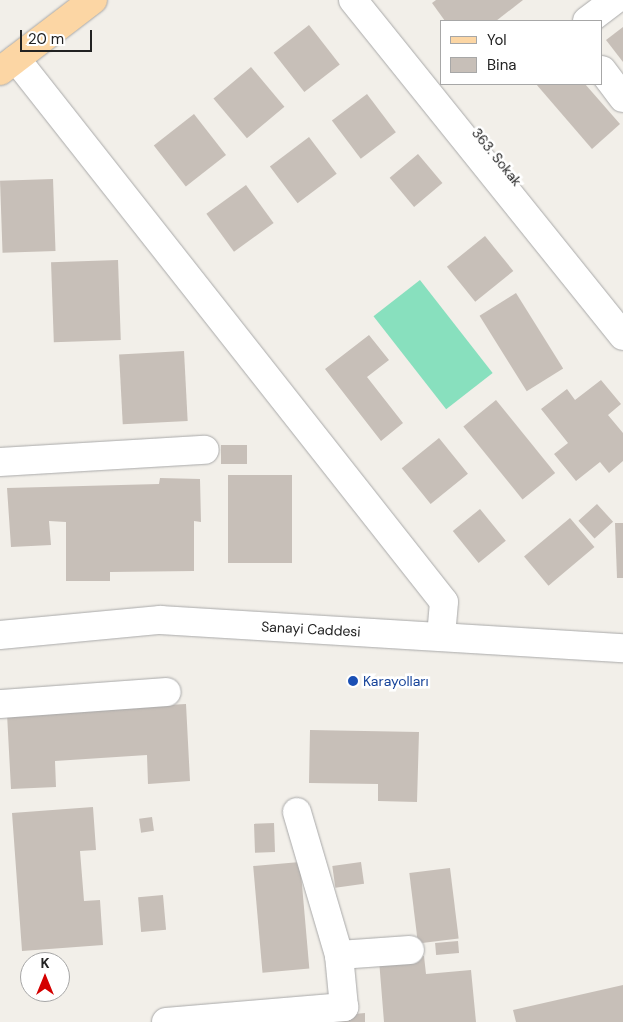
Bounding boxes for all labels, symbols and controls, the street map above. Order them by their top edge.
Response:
scale bar [22,20,95,52]
legend [440,20,603,85]
text: 20 m [28,29,64,49]
text: Yol [487,30,507,50]
text: Bina [487,55,516,75]
street label: 363. Sokak [468,125,526,189]
street label: Sanayi Caddesi [261,618,361,640]
place label: Karayolları [363,673,429,689]
marker: Karayolları [347,675,359,687]
north arrow [20,952,70,1002]
text: K [40,954,50,972]

